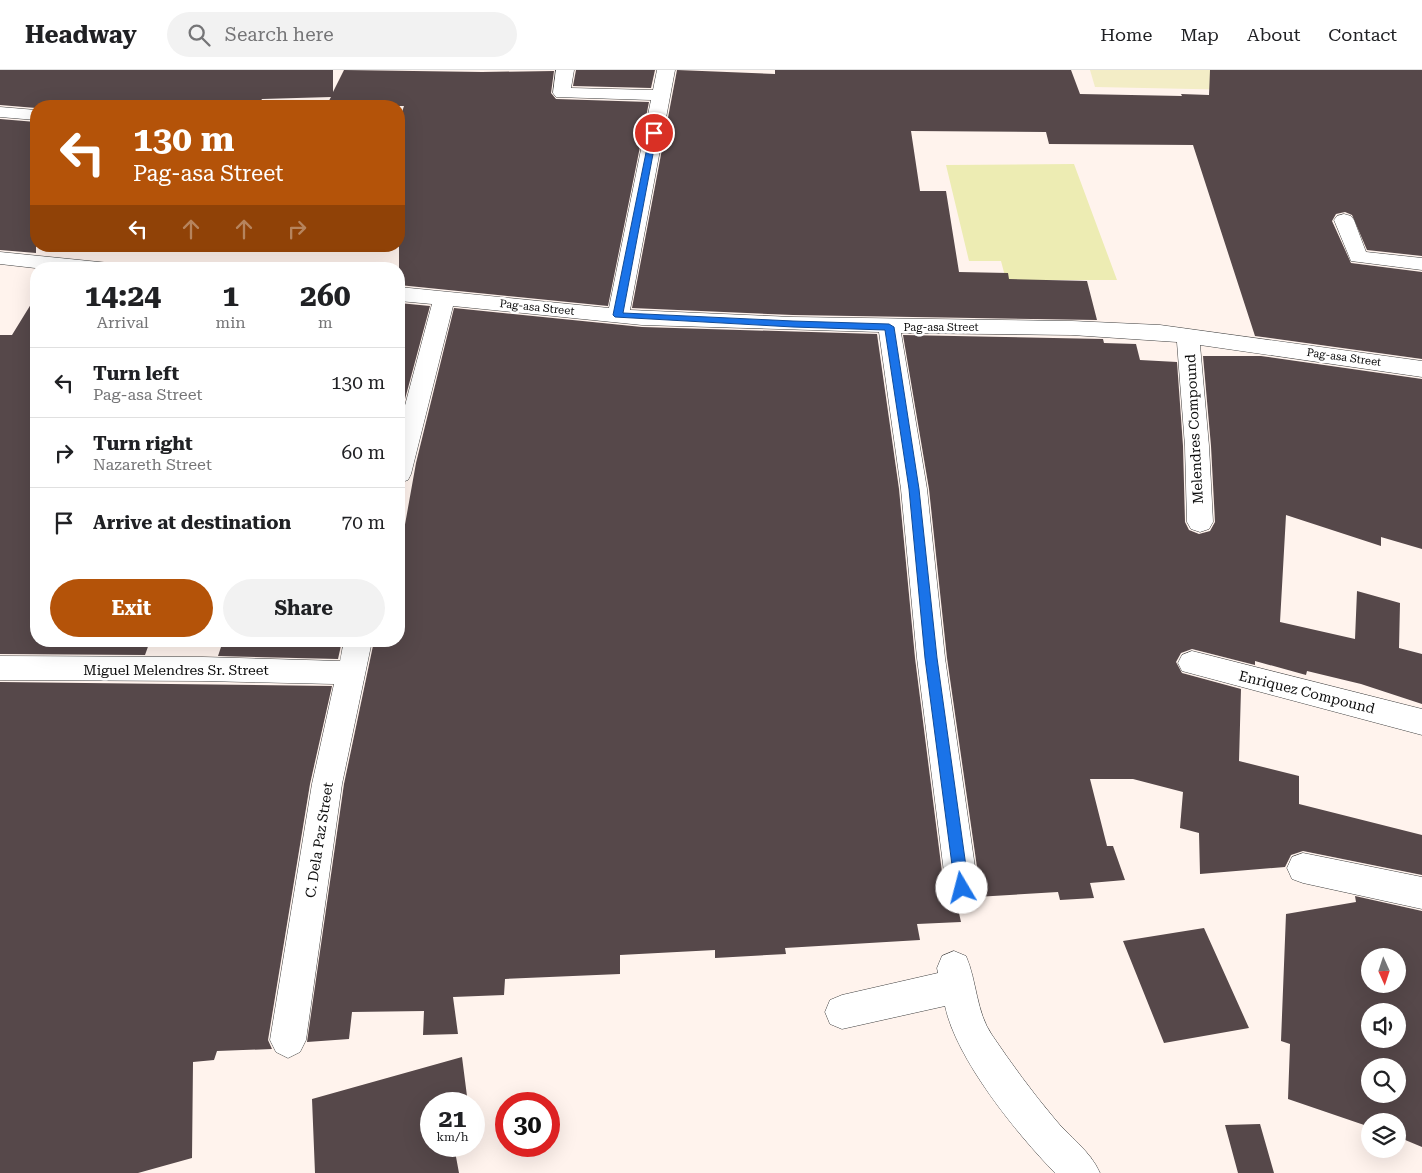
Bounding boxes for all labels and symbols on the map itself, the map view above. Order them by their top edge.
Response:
pin [633,112,675,154]
street label: Pag-asa Street [499,297,575,318]
street label: Pag-asa Street [903,321,979,334]
street label: Pag-asa Street [1306,346,1382,369]
street label: Melendres Compound [1182,354,1206,504]
street label: Miguel Melendres Sr. Street [83,662,269,678]
street label: Enriquez Compound [1237,667,1377,717]
street label: C. Dela Paz Street [302,781,336,899]
position arrow [935,861,987,913]
north arrow [1361,948,1406,992]
speed limit sign: 30 [495,1092,560,1157]

